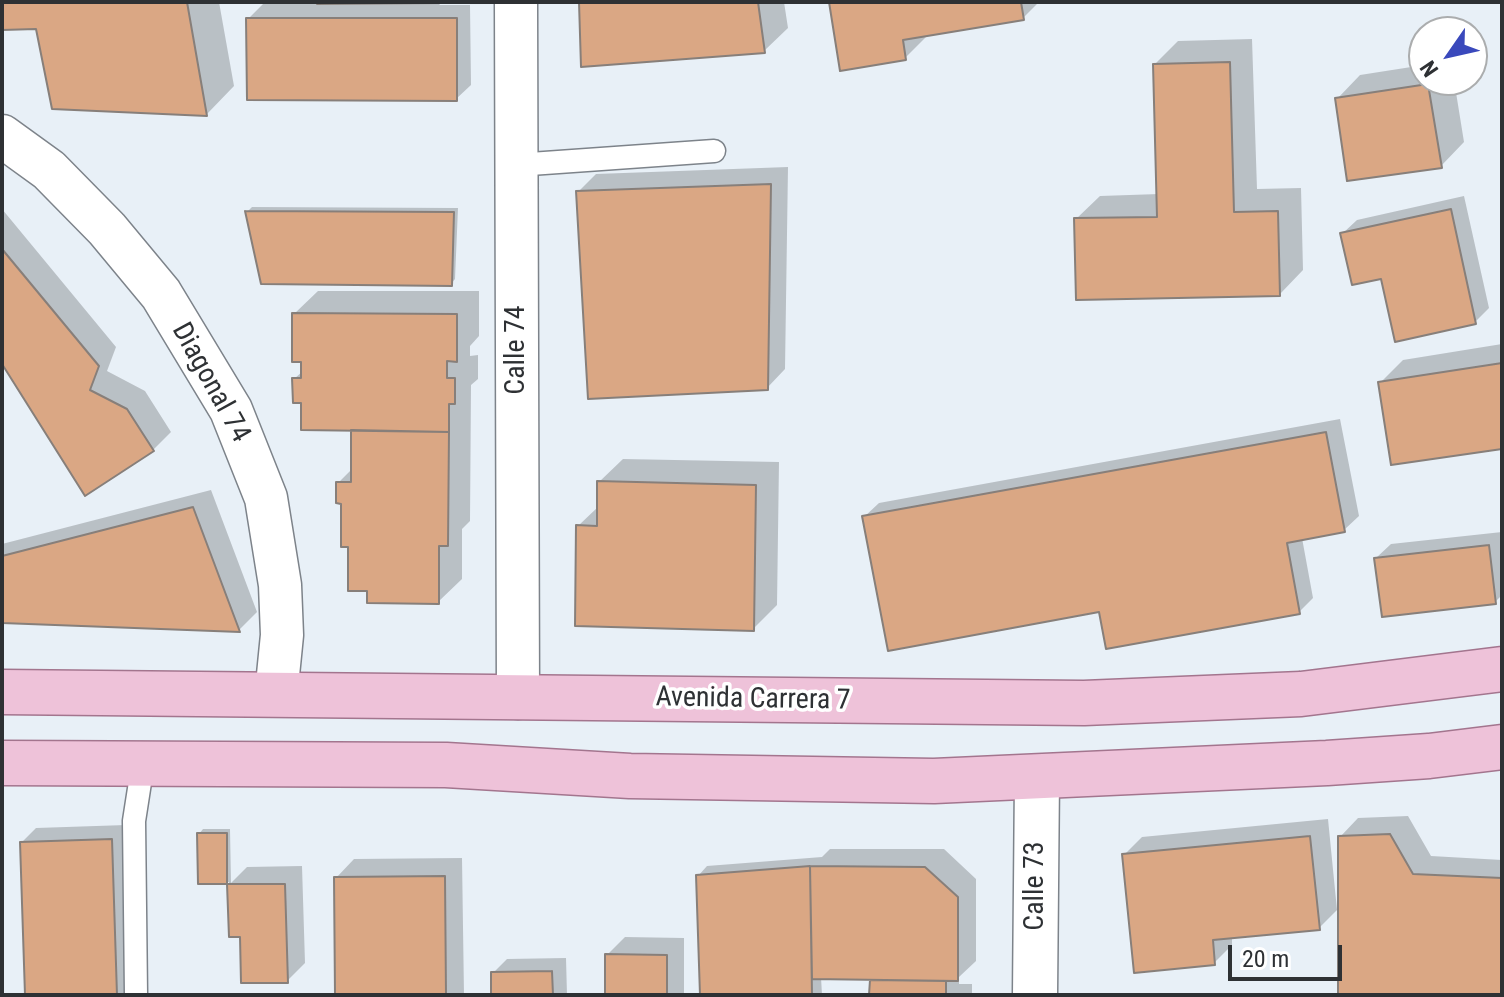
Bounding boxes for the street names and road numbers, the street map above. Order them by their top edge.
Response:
street label: Calle 74 [500,305,534,395]
street label: Diagonal 74 [164,318,256,448]
street label: Avenida Carrera 7 [655,682,851,718]
street label: Calle 73 [1019,841,1053,931]

